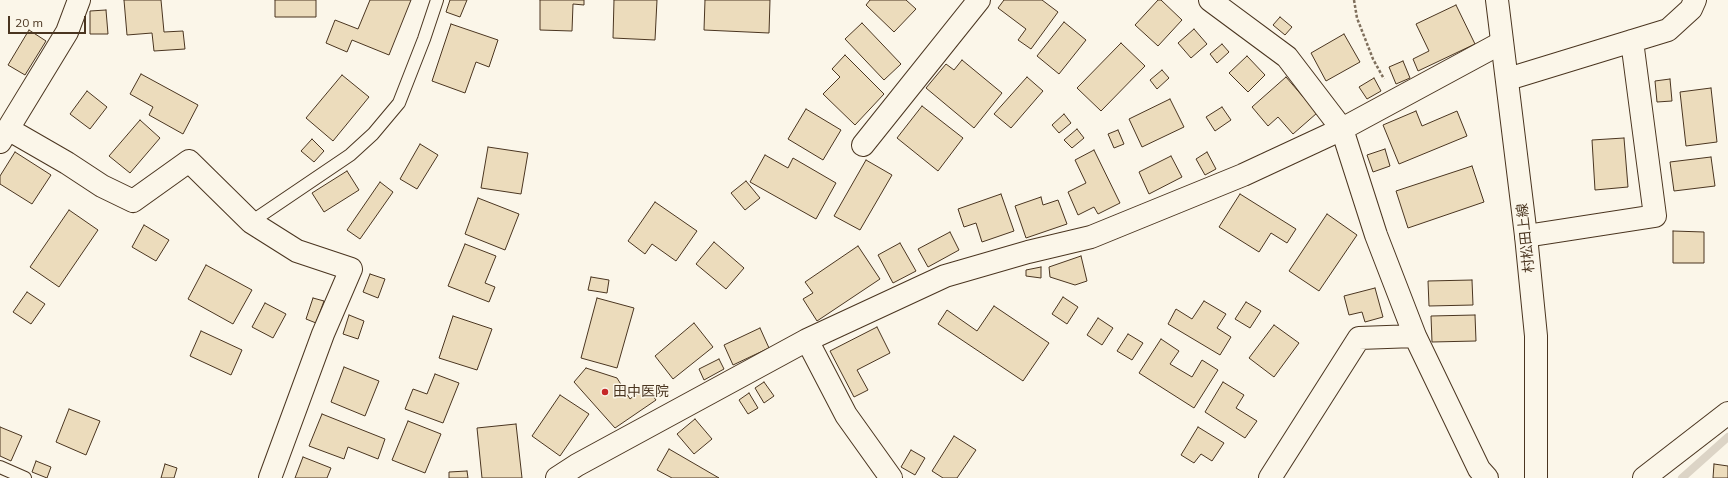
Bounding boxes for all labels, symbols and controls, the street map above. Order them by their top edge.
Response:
scale bar [10,8,88,34]
text: 20 m [15,15,43,30]
street label: 村松田上線 [1514,202,1538,274]
place label: 田中医院 [613,384,669,400]
marker: 田中医院 [600,387,610,397]

